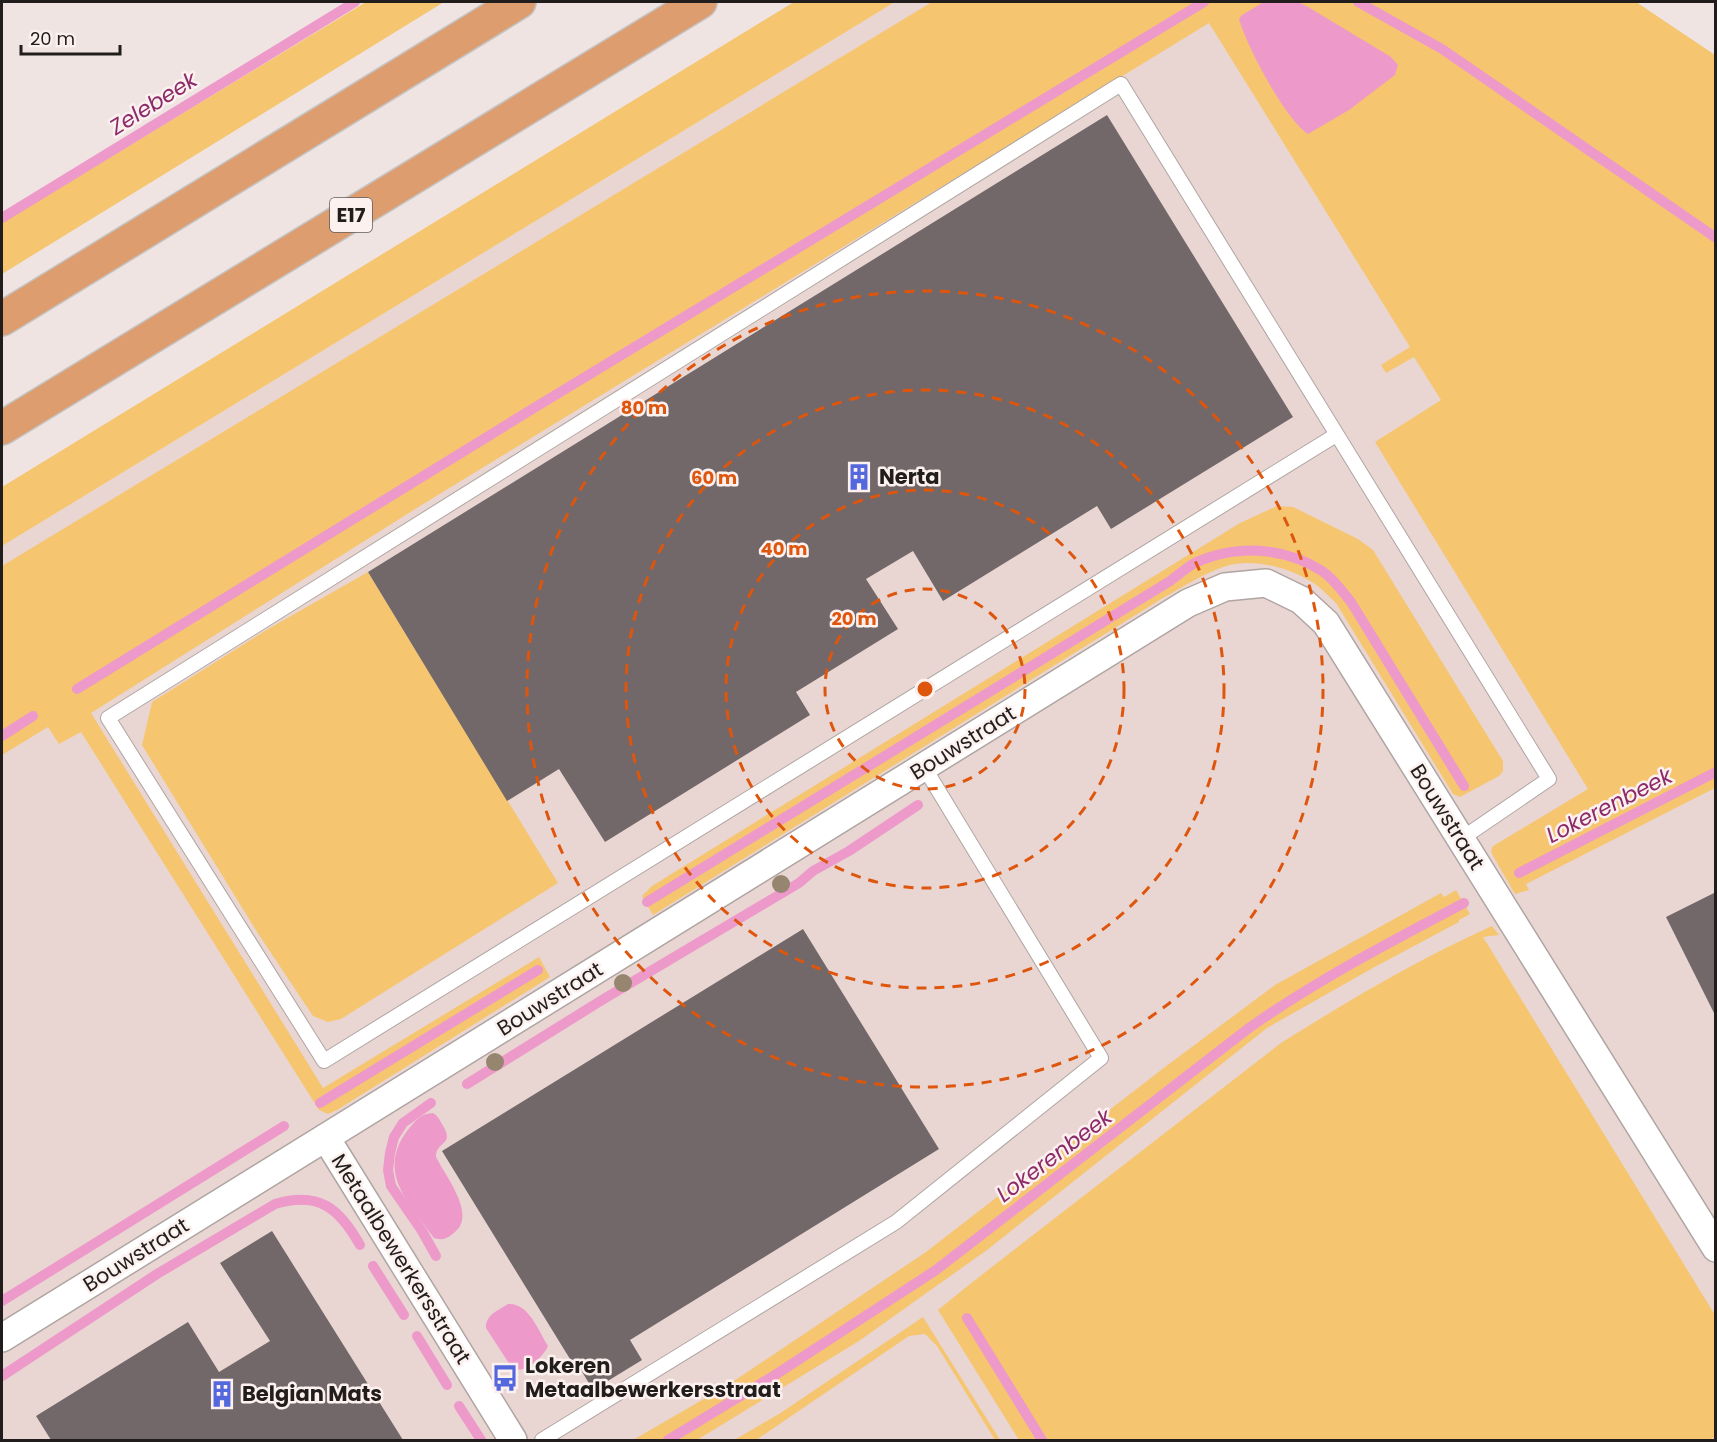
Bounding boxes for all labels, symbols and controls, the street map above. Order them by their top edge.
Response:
scale bar [21,18,120,56]
text: 20 m [30,26,75,51]
water label: Zelebeek [103,63,204,143]
road number: E17 [330,198,372,232]
text: 80 m [621,395,667,420]
building icon: Nerta [844,462,874,492]
place label: Nerta [879,462,940,491]
text: 60 m [691,465,737,490]
text: 40 m [761,536,807,561]
text: 20 m [832,606,876,631]
centre of rings [915,679,935,699]
street label: Bouwstraat [904,699,1021,787]
street label: Bouwstraat [1403,758,1491,875]
water label: Lokerenbeek [1541,760,1679,851]
street label: Bouwstraat [491,955,608,1043]
water label: Lokerenbeek [990,1101,1120,1209]
street label: Metaalbewerkersstraat [325,1148,478,1369]
street label: Bouwstraat [77,1211,194,1299]
place label: Lokeren Metaalbewerkersstraat [525,1351,781,1404]
bus stop icon: Lokeren Metaalbewerkersstraat [490,1363,520,1393]
building icon: Belgian Mats [207,1379,237,1409]
place label: Belgian Mats [242,1379,382,1408]

